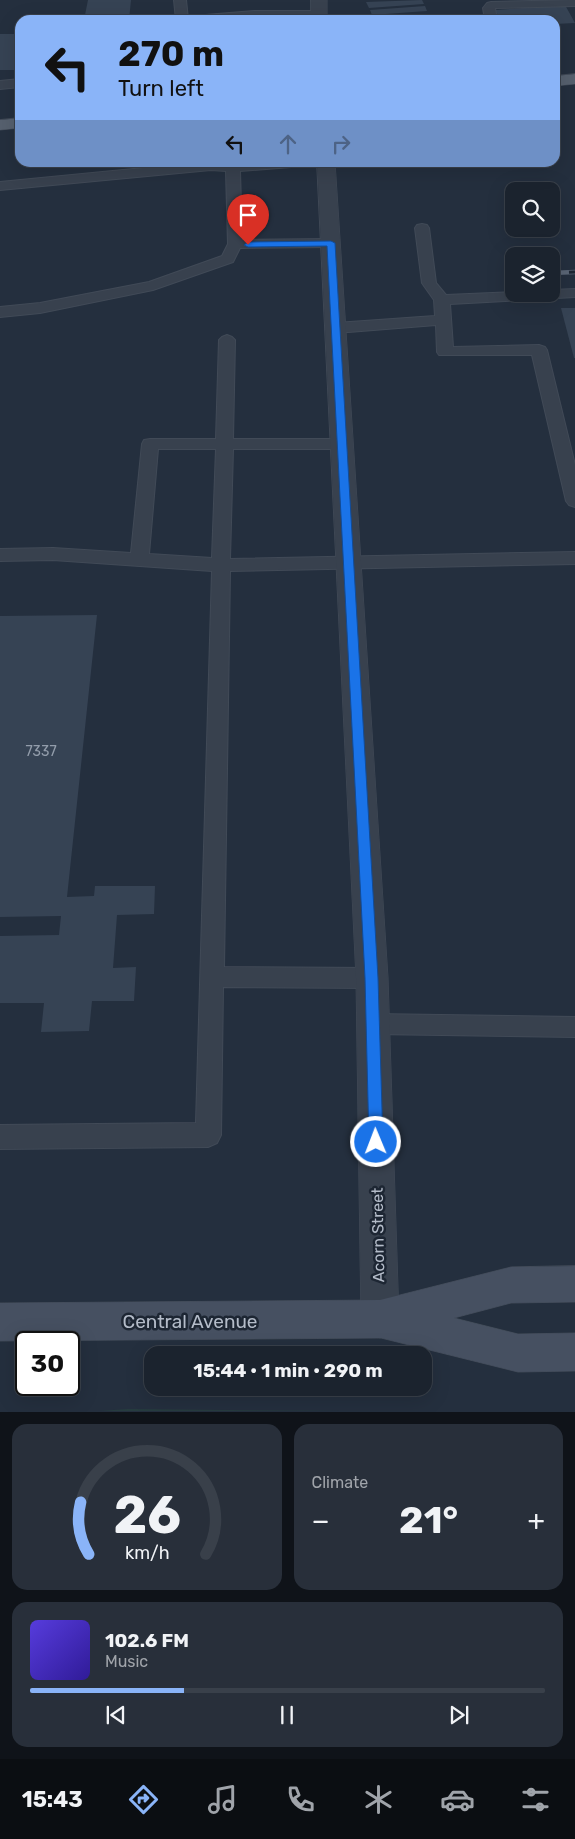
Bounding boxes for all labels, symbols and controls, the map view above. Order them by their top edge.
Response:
text: 270 m [118,33,224,75]
icon: left [35,35,100,100]
text: Turn left [118,75,204,102]
icon: left [221,130,249,158]
icon: ahead [274,130,302,158]
icon: right [327,130,355,158]
map controls [505,182,560,302]
button: search [505,182,560,237]
pin [227,194,269,245]
icon: arrive [234,201,262,229]
button: layers [505,247,560,302]
house number: 7337 [25,743,57,760]
position arrow [349,1115,401,1167]
street label: Acorn Street [368,1188,388,1282]
street label: Central Avenue [123,1310,257,1333]
speed limit sign: 30 [15,1331,80,1396]
text: 15:44 · 1 min · 290 m [193,1359,383,1382]
text: Climate [312,1473,368,1492]
text: 26 [113,1484,181,1546]
text: 21° [399,1497,458,1543]
text: − [312,1504,330,1537]
text: + [528,1504,545,1537]
text: km/h [124,1542,169,1563]
text: 102.6 FM [105,1629,189,1652]
text: Music [105,1652,148,1671]
icon: previous [102,1701,130,1729]
icon: pause [273,1701,301,1729]
icon: next [445,1701,473,1729]
icon: directions [126,1782,161,1817]
icon: music [205,1782,240,1817]
icon: phone [283,1782,318,1817]
icon: climate [361,1782,396,1817]
icon: car [440,1782,475,1817]
icon: filters [518,1782,553,1817]
text: 15:43 [22,1786,83,1813]

